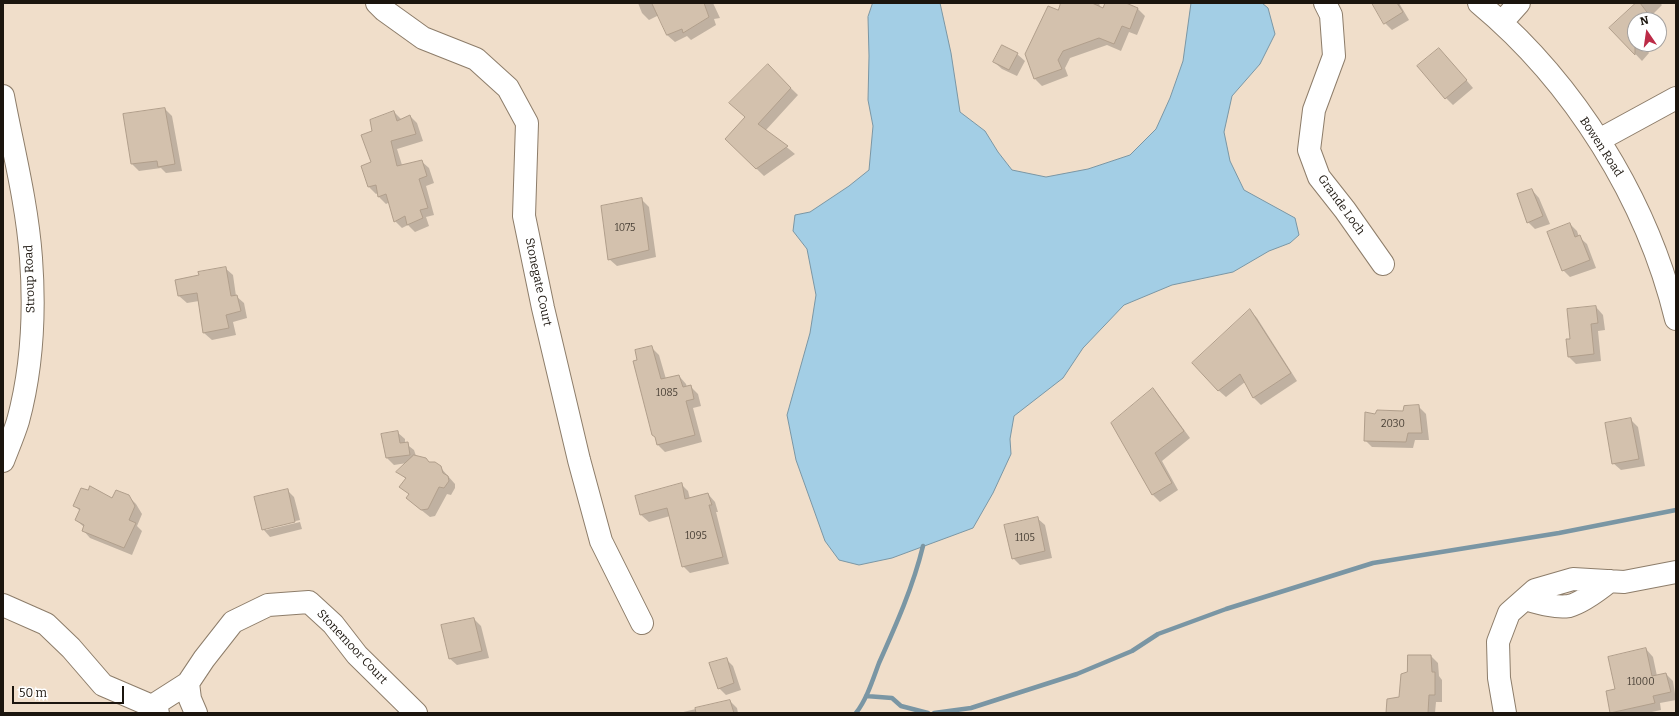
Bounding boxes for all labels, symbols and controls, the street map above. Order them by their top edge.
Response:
north arrow [1627,12,1667,52]
text: N [1639,14,1650,28]
street label: Bowen Road [1576,114,1626,180]
street label: Grande Loch [1314,172,1368,238]
house number: 1075 [615,222,635,234]
street label: Stonegate Court [522,237,554,327]
street label: Stroup Road [22,245,38,313]
house number: 1085 [656,387,678,399]
house number: 2030 [1381,418,1405,430]
house number: 1095 [685,530,707,542]
house number: 1105 [1015,532,1035,544]
street label: Stonemoor Court [314,607,390,687]
house number: 11000 [1627,676,1655,688]
scale bar [14,678,126,704]
text: 50 m [19,686,47,700]

